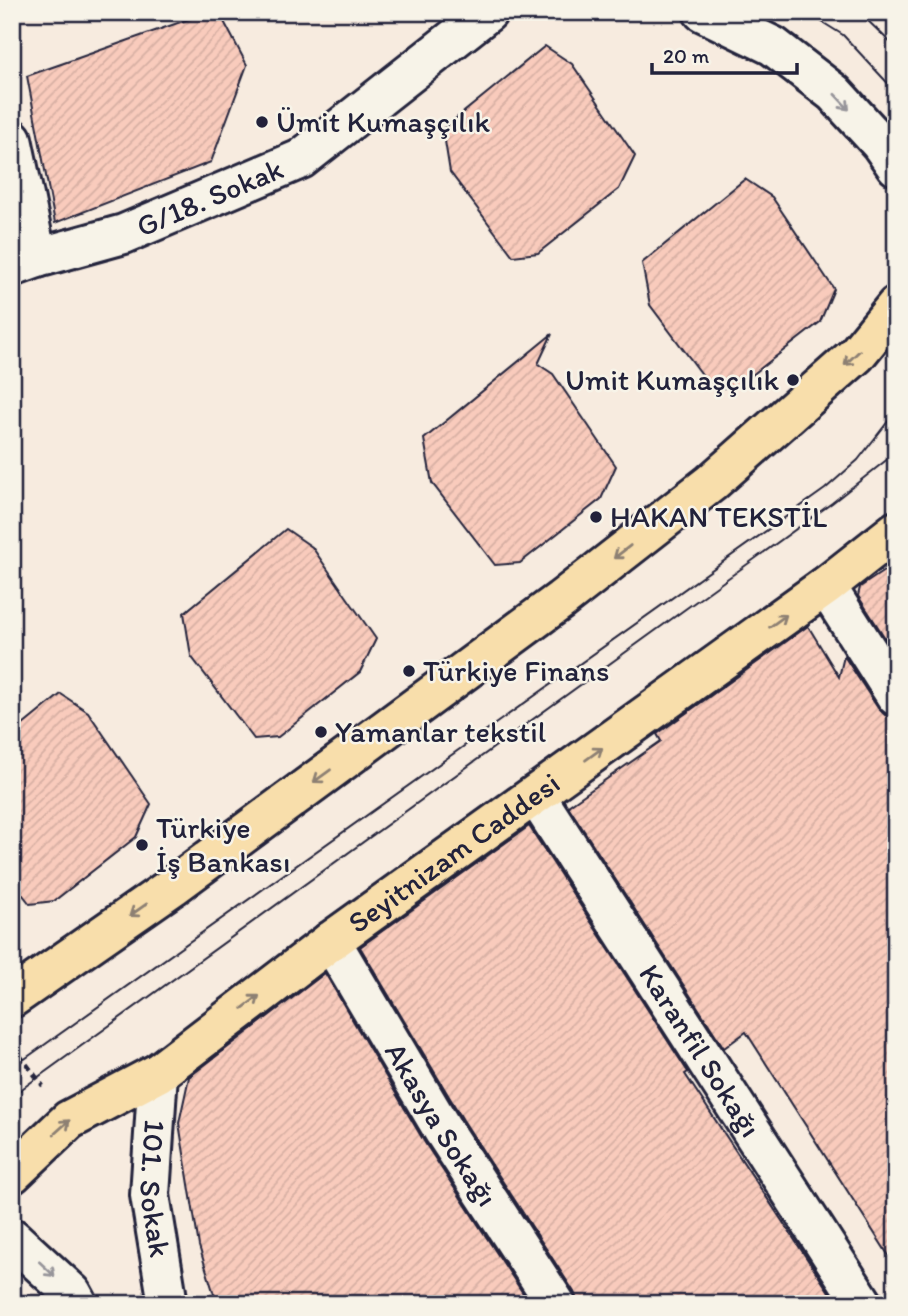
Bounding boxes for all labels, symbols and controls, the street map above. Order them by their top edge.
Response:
scale bar [652,32,798,76]
text: 20 m [663,43,710,68]
one-way arrow [834,93,850,111]
place label: Ümit Kumaşçılık [276,103,490,140]
marker: Ümit Kumaşçılık [254,114,270,130]
street label: G/18. Sokak [131,150,288,245]
one-way arrow [843,349,860,366]
place label: Umit Kumaşçılık [565,361,779,398]
marker: Umit Kumaşçılık [785,372,801,388]
place label: HAKAN TEKSTİL [610,498,827,535]
marker: HAKAN TEKSTİL [588,509,604,525]
one-way arrow [613,545,632,560]
one-way arrow [768,613,787,628]
place label: Türkiye Finans [423,652,609,689]
marker: Türkiye Finans [401,663,417,679]
place label: Yamanlar tekstil [335,713,547,750]
marker: Yamanlar tekstil [313,724,329,740]
one-way arrow [584,747,603,761]
street label: Seyitnizam Caddesi [341,764,567,941]
one-way arrow [313,769,332,784]
place label: Türkiye İş Bankası [156,809,291,880]
marker: Türkiye İş Bankası [134,837,150,853]
one-way arrow [129,903,148,917]
street label: Karanfil Sokağı [631,957,770,1144]
one-way arrow [241,995,260,1009]
street label: Akasya Sokağı [377,1036,506,1213]
one-way arrow [53,1119,71,1135]
street label: 101. Sokak [132,1119,179,1260]
one-way arrow [38,1261,56,1277]

